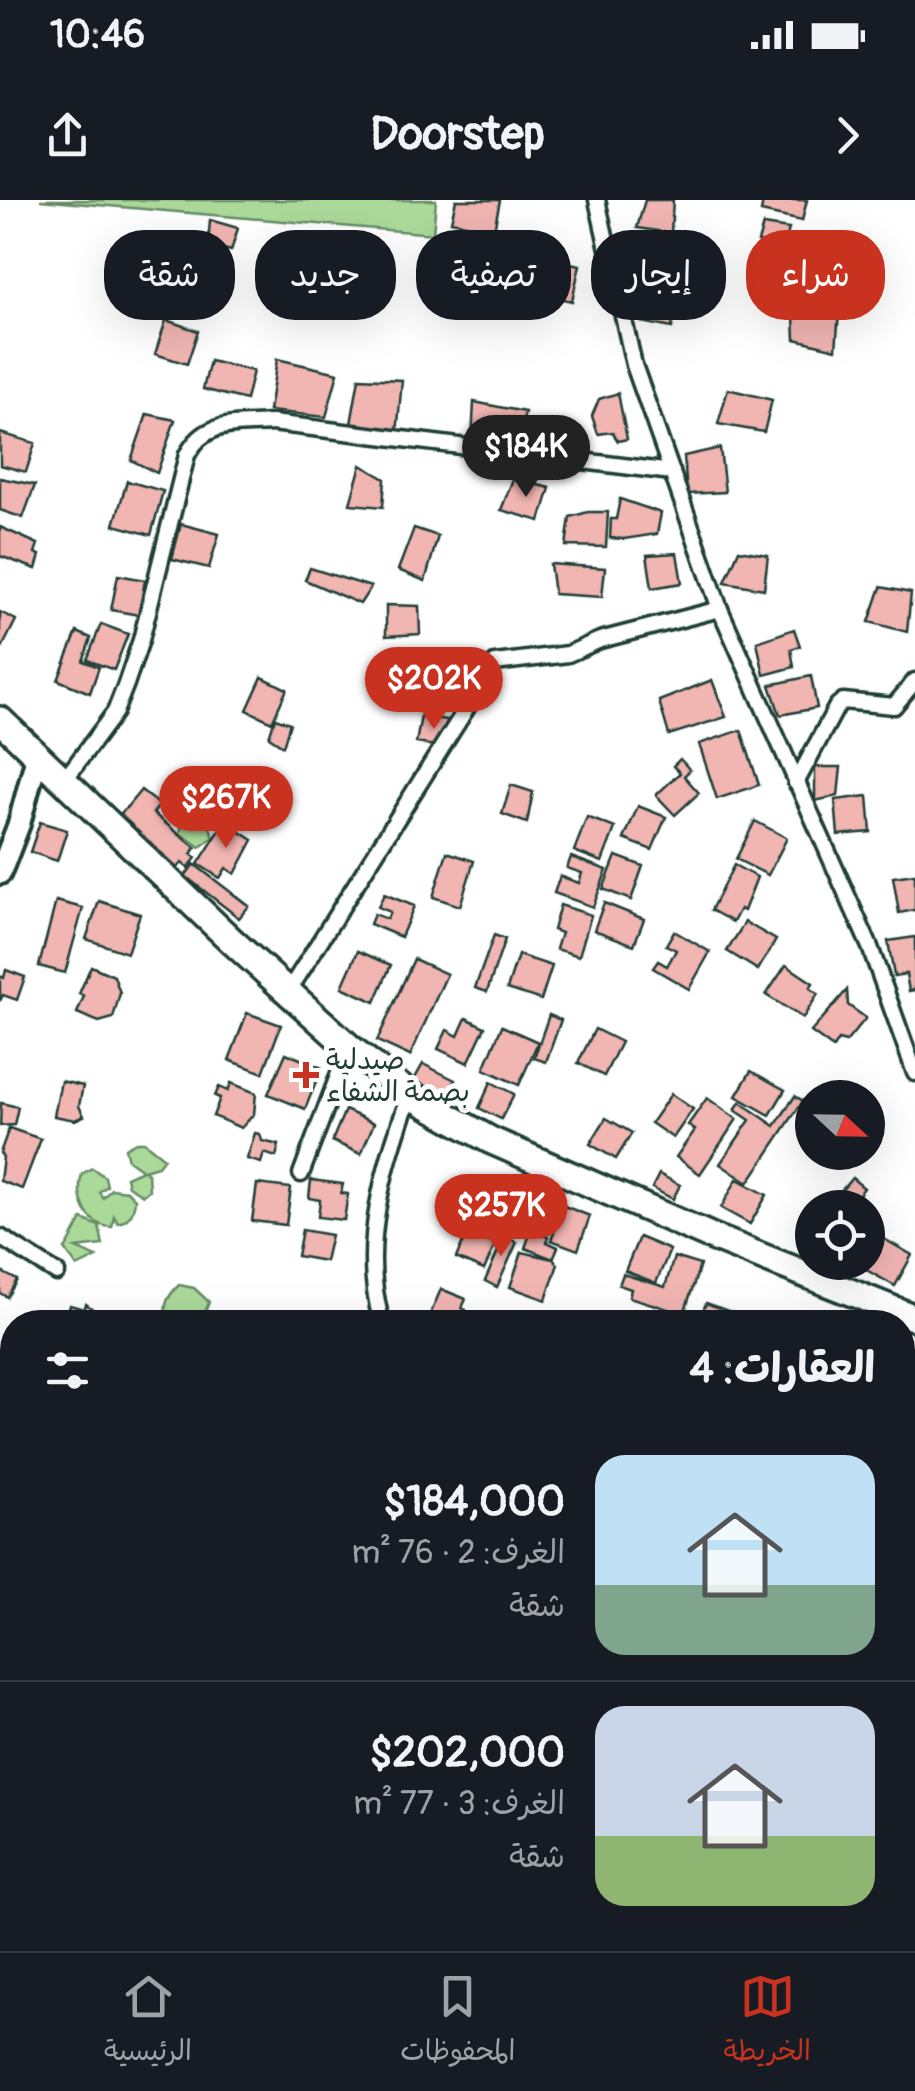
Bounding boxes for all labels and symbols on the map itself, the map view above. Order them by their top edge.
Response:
pin: $184K [456,415,596,500]
pin: $202K [364,647,504,732]
pin: $267K [156,766,296,851]
place label: صيدلية بصمة الشفاء [326,1043,470,1110]
marker: صيدلية بصمة الشفاء [295,1064,317,1086]
north arrow [795,1080,885,1170]
pin: $257K [431,1174,571,1259]

